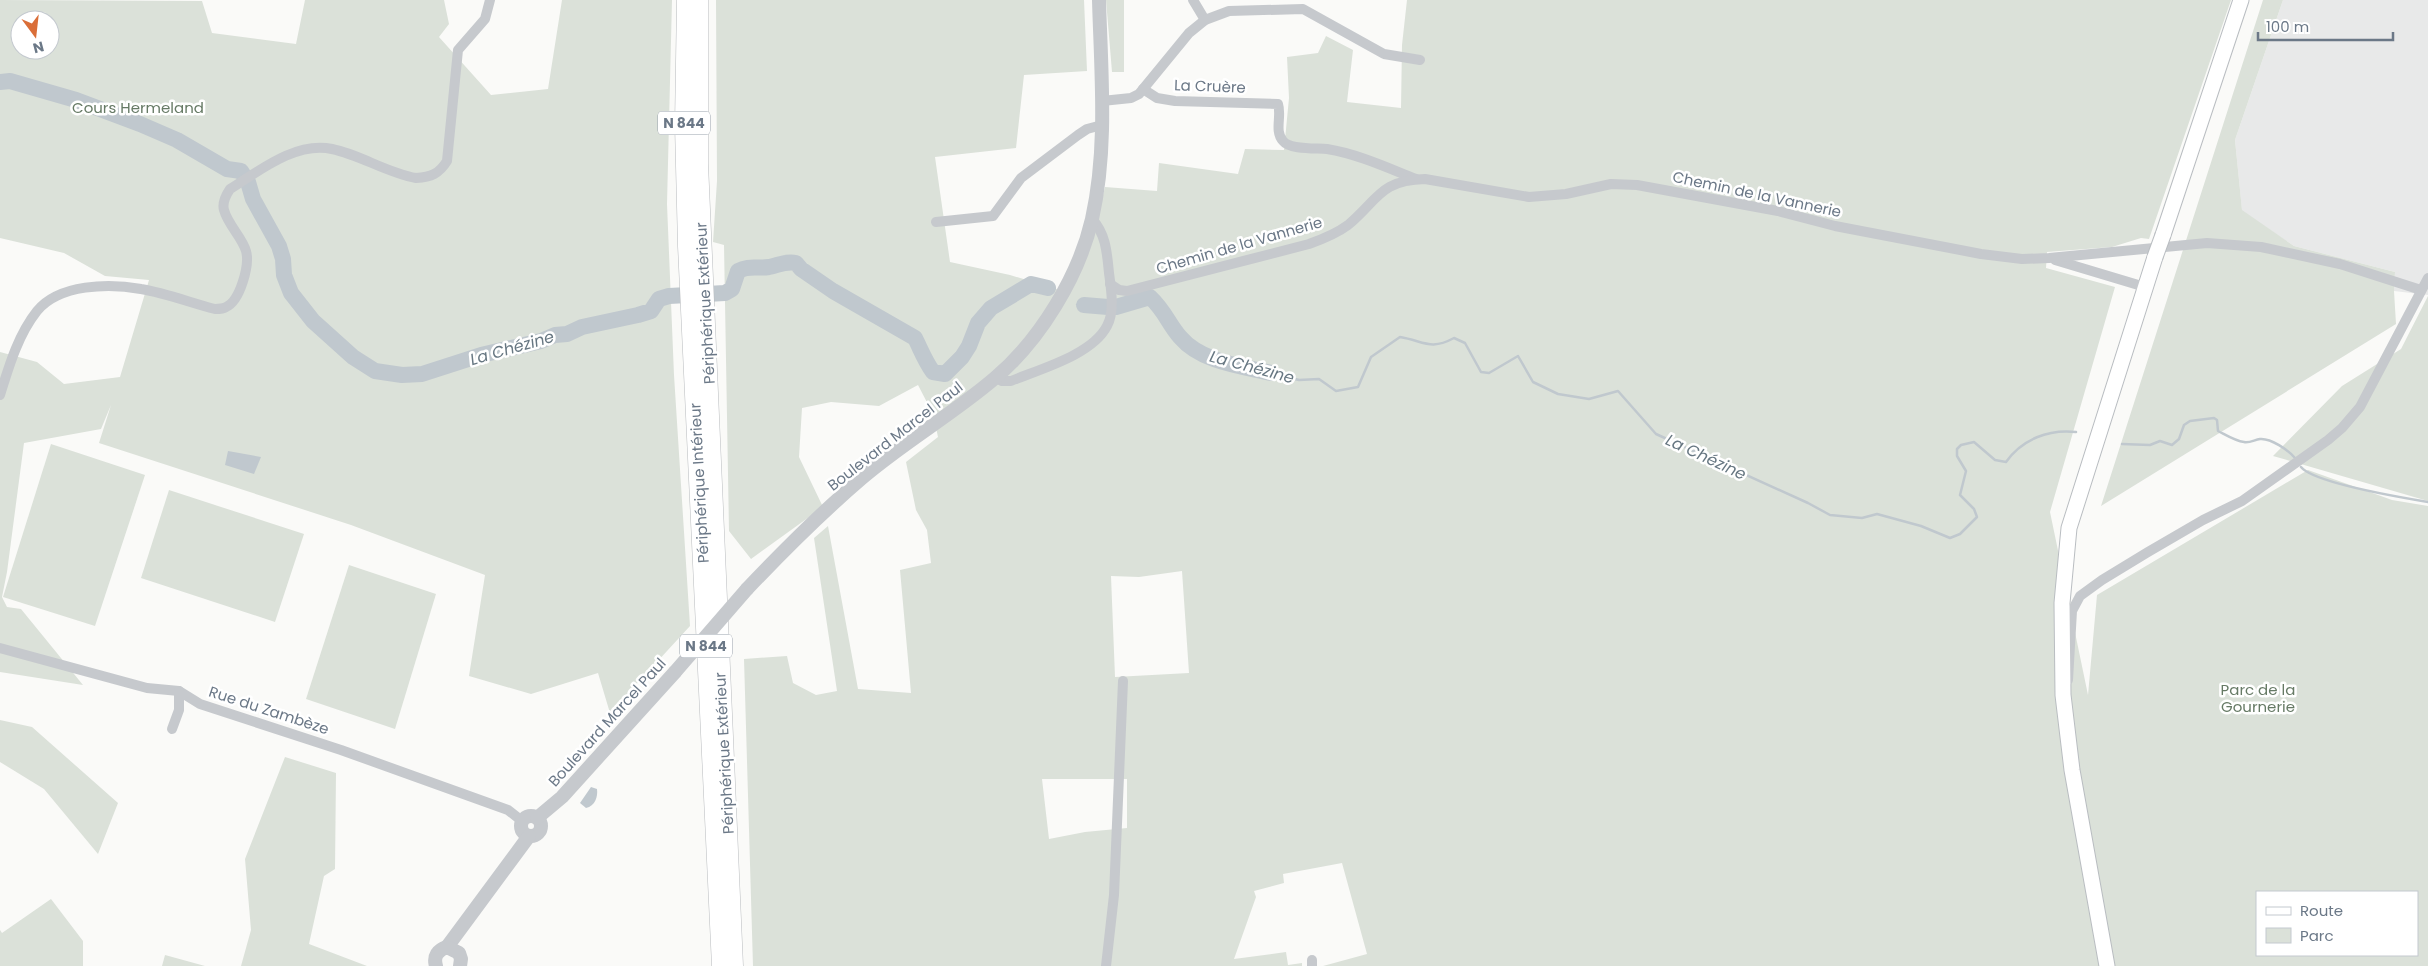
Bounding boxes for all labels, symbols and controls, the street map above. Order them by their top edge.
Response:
north arrow [10,10,60,60]
scale bar [2258,10,2393,42]
text: 100 m [2266,16,2309,37]
text: N [31,37,46,59]
street label: La Cruère [1174,74,1246,98]
park label: Cours Hermeland [72,97,204,118]
road number: N 844 [658,112,710,134]
street label: Chemin de la Vannerie [1671,166,1843,222]
street label: Chemin de la Vannerie [1153,211,1325,279]
street label: Périphérique Extérieur [690,221,720,384]
water label: La Chézine [467,325,557,371]
water label: La Chézine [1207,345,1297,389]
street label: Boulevard Marcel Paul [823,376,967,496]
street label: Périphérique Intérieur [684,402,714,564]
water label: La Chézine [1662,428,1750,486]
road number: N 844 [680,634,732,658]
street label: Boulevard Marcel Paul [543,653,671,791]
street label: Périphérique Extérieur [709,671,739,834]
park label: Parc de la Gournerie [2221,679,2295,717]
street label: Rue du Zambèze [206,681,332,739]
legend [2256,891,2418,956]
text: Route [2300,900,2343,921]
text: Parc [2300,925,2334,946]

